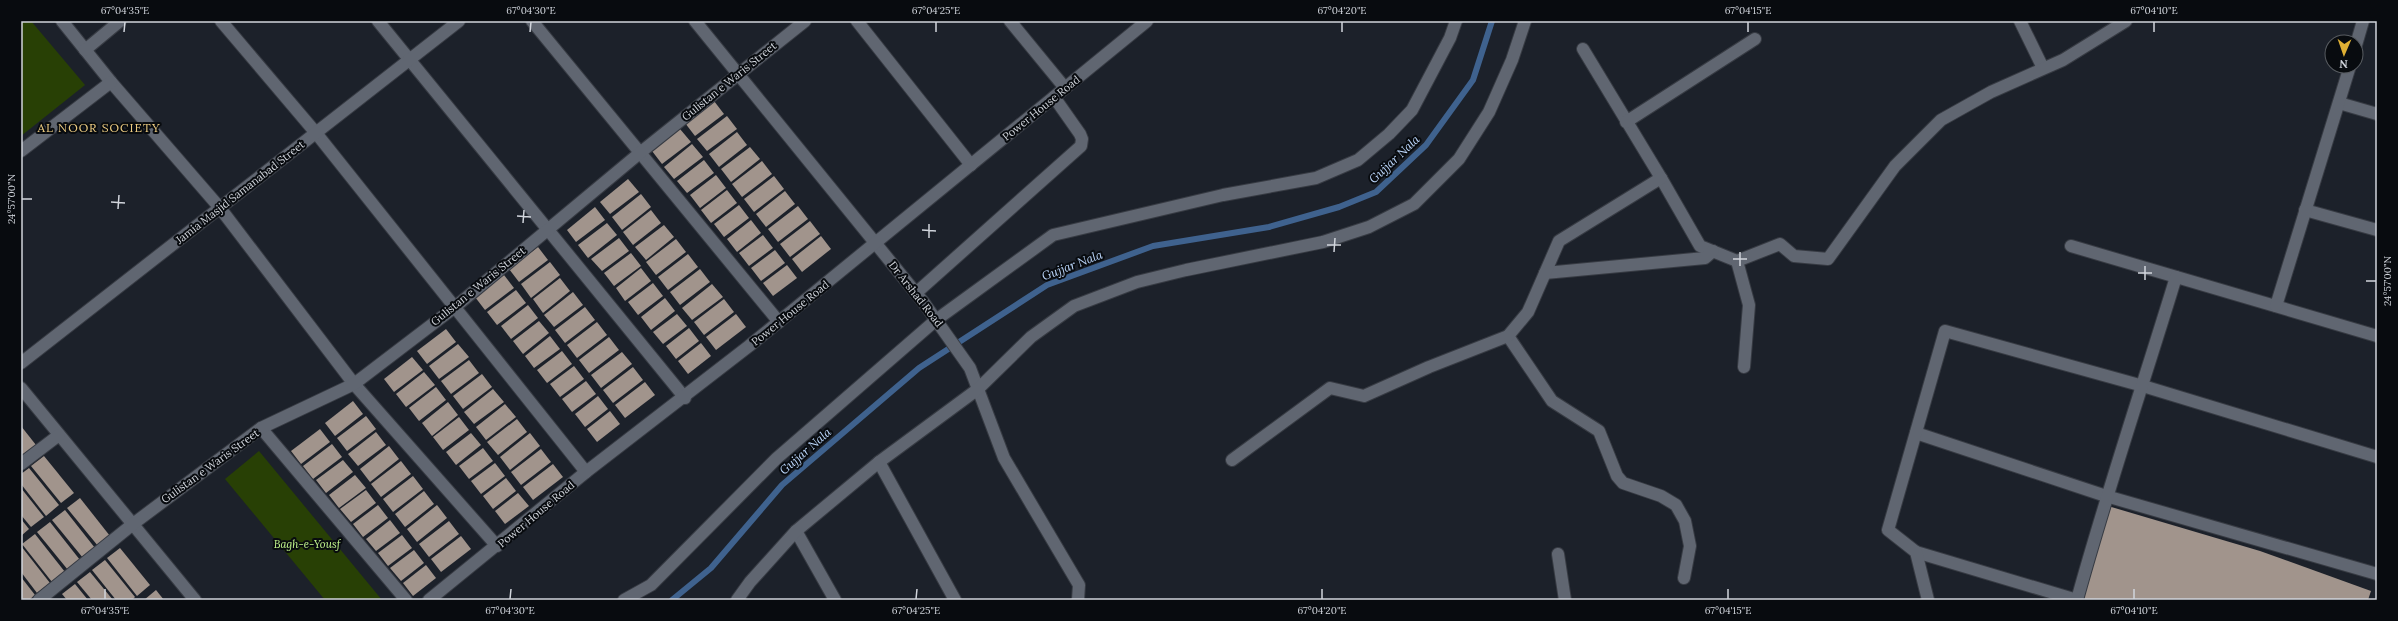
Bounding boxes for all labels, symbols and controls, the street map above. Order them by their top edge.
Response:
text: 67°04'35"E [101,4,149,17]
text: 67°04'30"E [506,4,556,17]
text: 67°04'25"E [912,4,960,17]
text: 67°04'20"E [1317,4,1367,17]
text: 67°04'15"E [1725,4,1771,17]
text: 67°04'10"E [2130,4,2178,17]
north arrow [2324,34,2364,74]
street label: Gulistan e Waris Street [679,38,780,123]
text: N [2339,57,2348,71]
street label: Power House Road [999,72,1083,144]
district label: AL NOOR SOCIETY [36,120,161,135]
water label: Gujjar Nala [1366,131,1423,186]
street label: Jamia Masjid Samanabad Street [172,137,308,247]
text: 24°57'00"N [5,174,18,224]
street label: Gulistan e Waris Street [428,243,529,328]
water label: Gujjar Nala [1040,246,1105,283]
text: 24°57'00"N [2381,256,2394,306]
street label: Dr Arshad Road [886,258,946,330]
street label: Power House Road [748,277,832,349]
water label: Gujjar Nala [776,424,834,478]
street label: Gulistan e Waris Street [158,425,262,506]
street label: Power House Road [495,478,578,550]
park label: Bagh-e-Yousf [274,537,342,551]
text: 67°04'35"E [81,604,129,617]
text: 67°04'30"E [485,604,535,617]
text: 67°04'25"E [892,604,940,617]
text: 67°04'20"E [1297,604,1347,617]
text: 67°04'15"E [1705,604,1751,617]
text: 67°04'10"E [2110,604,2158,617]

